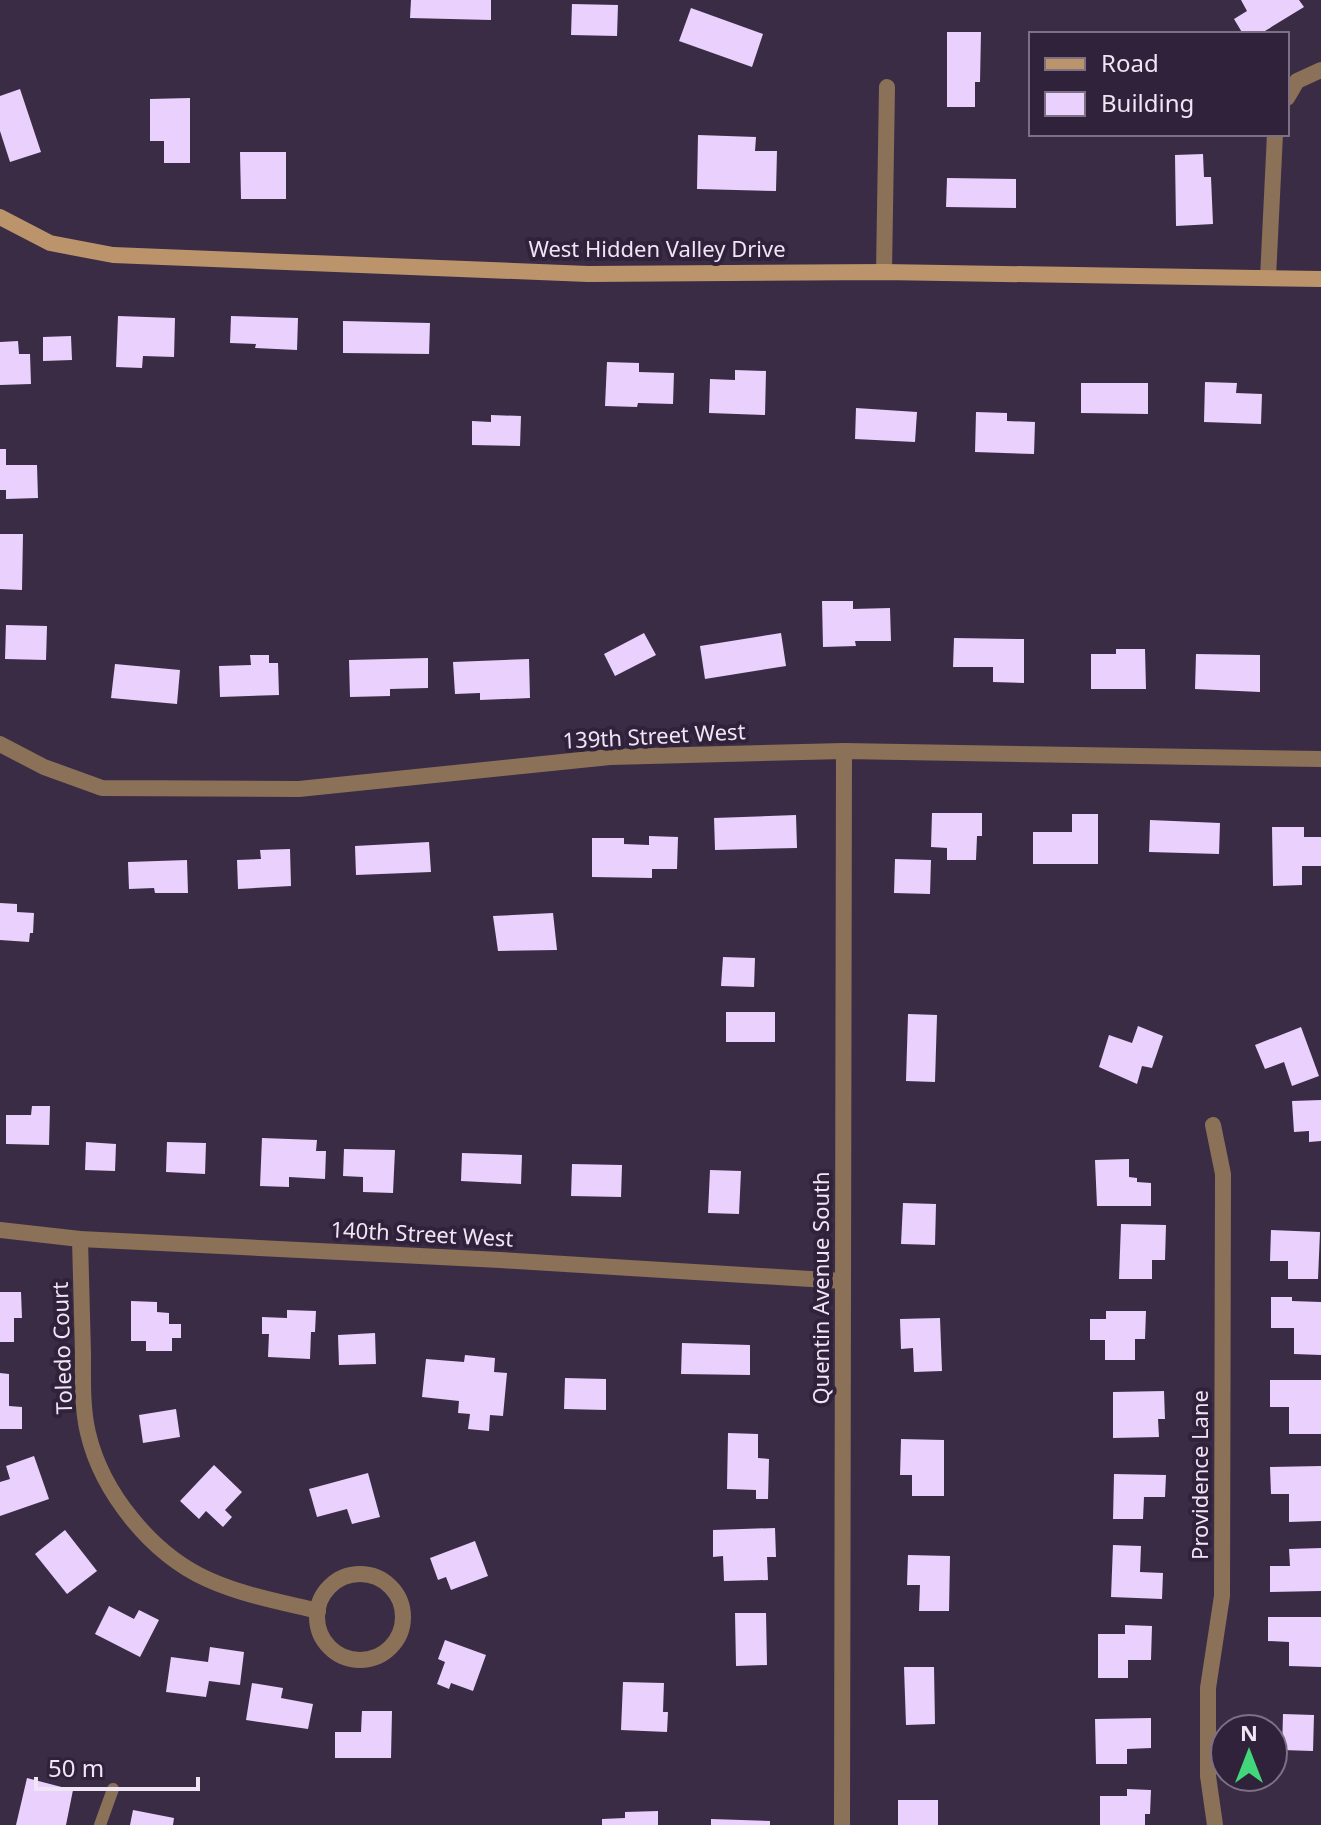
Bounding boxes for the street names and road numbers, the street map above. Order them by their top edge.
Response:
street label: West Hidden Valley Drive [528,233,786,263]
street label: 139th Street West [562,715,746,755]
street label: Quentin Avenue South [805,1171,835,1405]
street label: 140th Street West [330,1213,514,1253]
street label: Toledo Court [44,1281,78,1415]
street label: Providence Lane [1184,1390,1214,1560]

